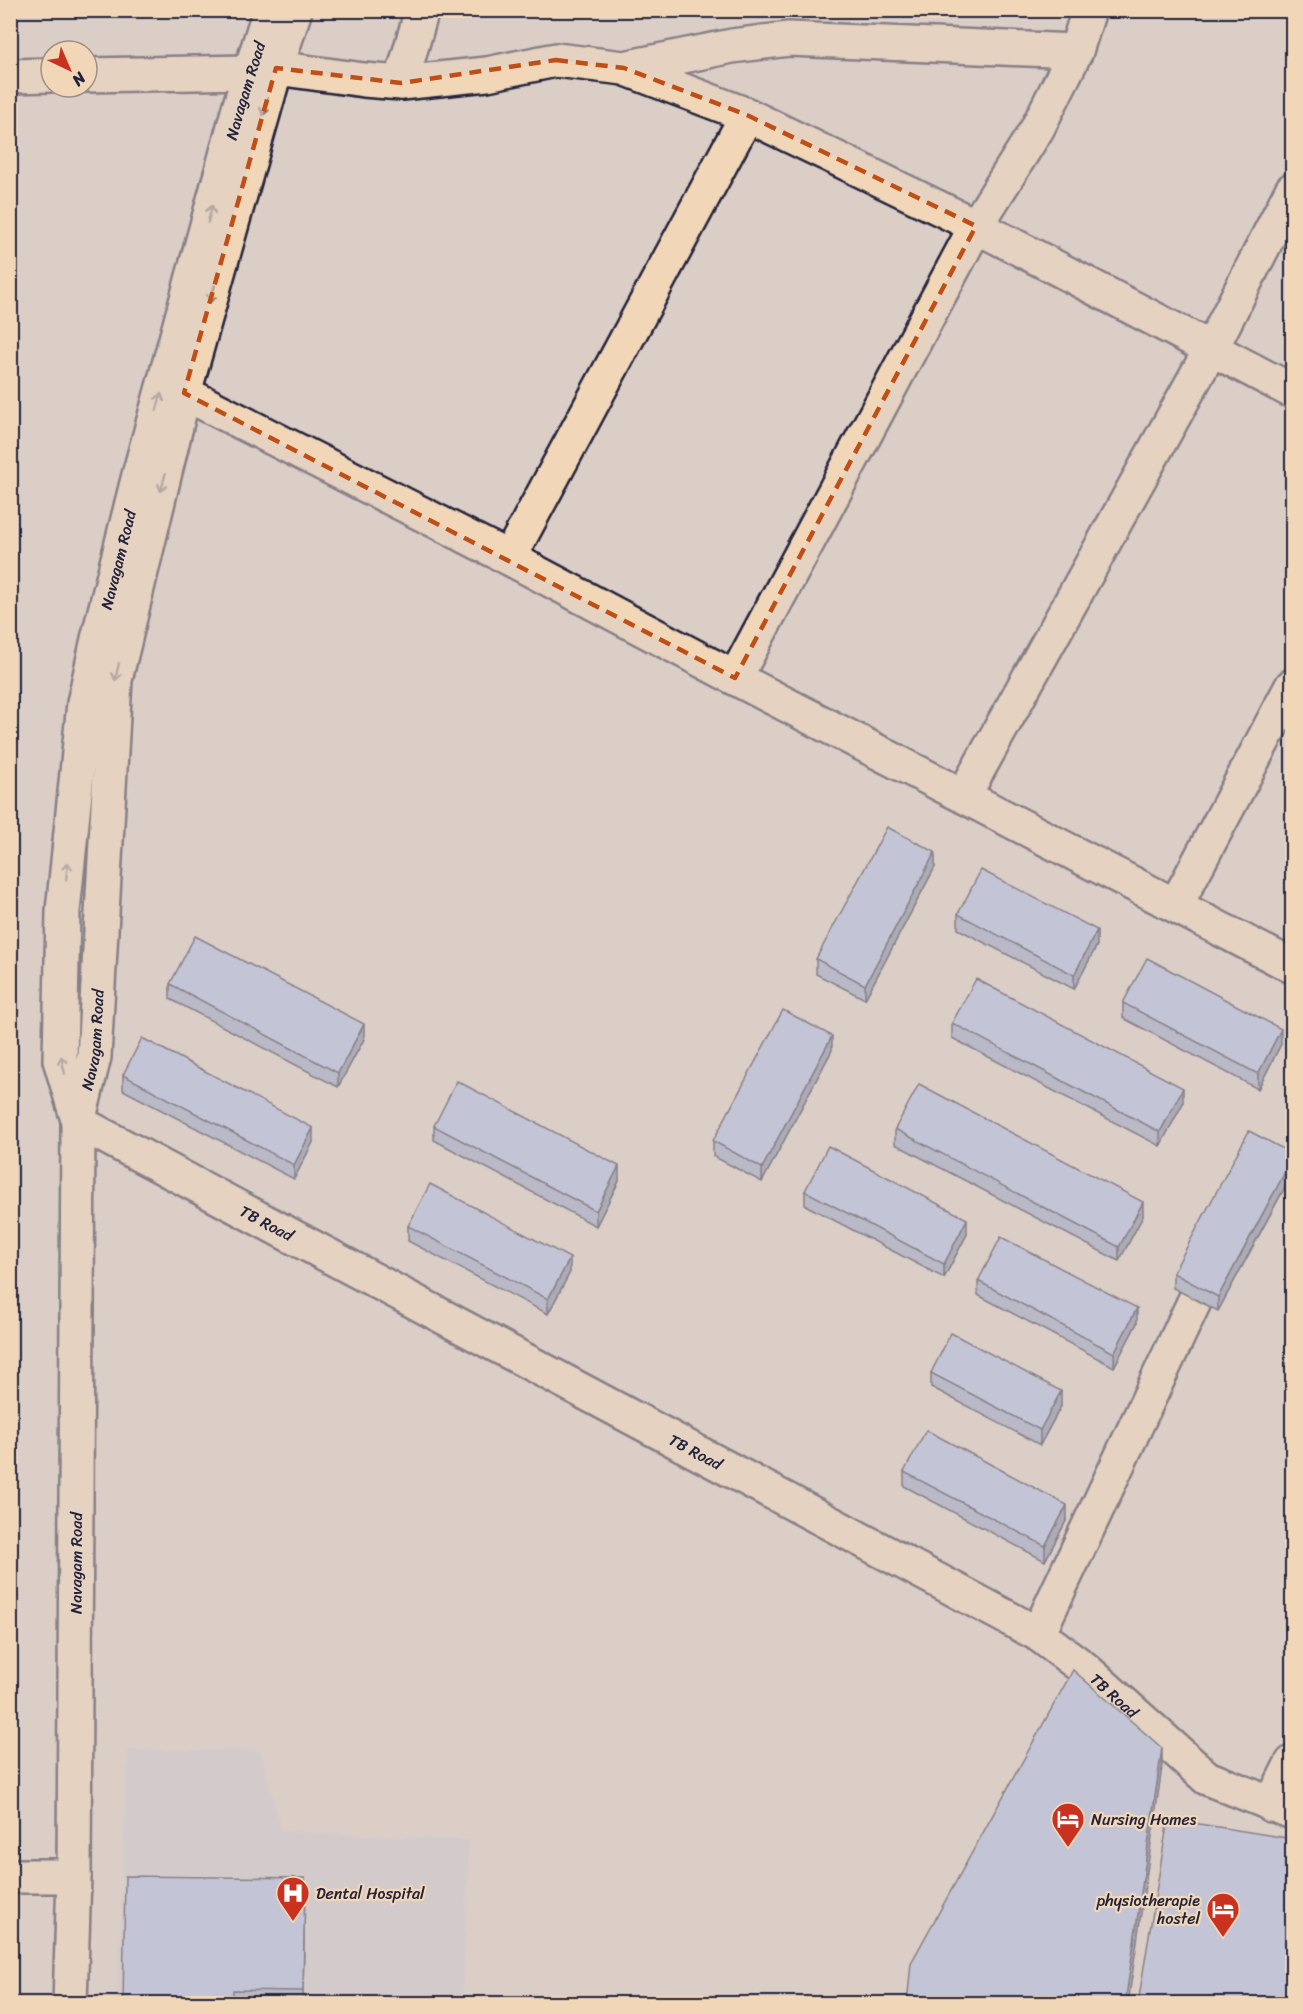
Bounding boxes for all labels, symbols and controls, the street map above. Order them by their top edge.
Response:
street label: Navagam Road [216,36,274,143]
north arrow [39,39,99,99]
text: N [64,64,94,94]
one-way arrow [259,97,270,116]
one-way arrow [205,205,216,224]
one-way arrow [206,284,217,303]
one-way arrow [153,393,165,412]
one-way arrow [156,473,168,492]
street label: Navagam Road [91,505,145,612]
one-way arrow [111,662,122,682]
one-way arrow [62,861,73,881]
street label: Navagam Road [72,987,112,1093]
one-way arrow [56,1056,68,1075]
street label: TB Road [235,1196,300,1250]
street label: TB Road [663,1425,729,1478]
street label: Navagam Road [61,1511,90,1614]
street label: TB Road [1083,1665,1147,1726]
hotel icon: Nursing Homes [1050,1801,1086,1848]
place label: Nursing Homes [1091,1805,1197,1834]
hospital icon: Dental Hospital [275,1875,311,1922]
place label: Dental Hospital [316,1879,425,1908]
place label: physiotherapie hostel [1096,1886,1200,1933]
hotel icon: physiotherapie hostel [1205,1891,1241,1938]

